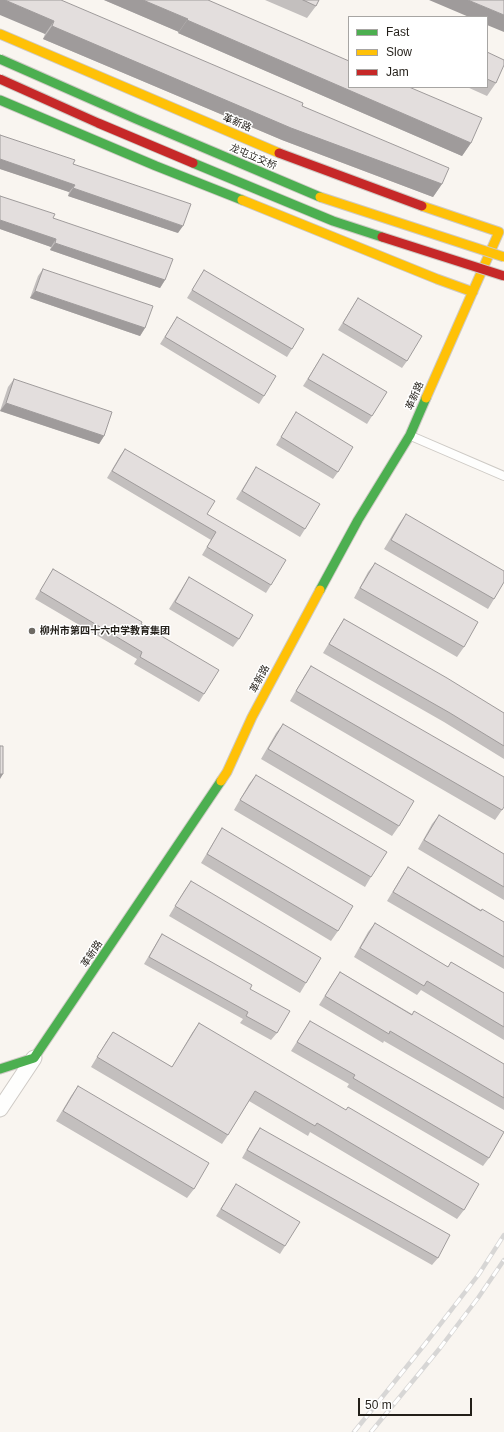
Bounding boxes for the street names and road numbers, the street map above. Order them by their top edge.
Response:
street label: 革新路 [221,112,253,134]
street label: 龙屯立交桥 [228,142,278,172]
street label: 革新路 [403,380,427,412]
street label: 革新路 [248,663,272,695]
street label: 革新路 [79,938,105,970]

